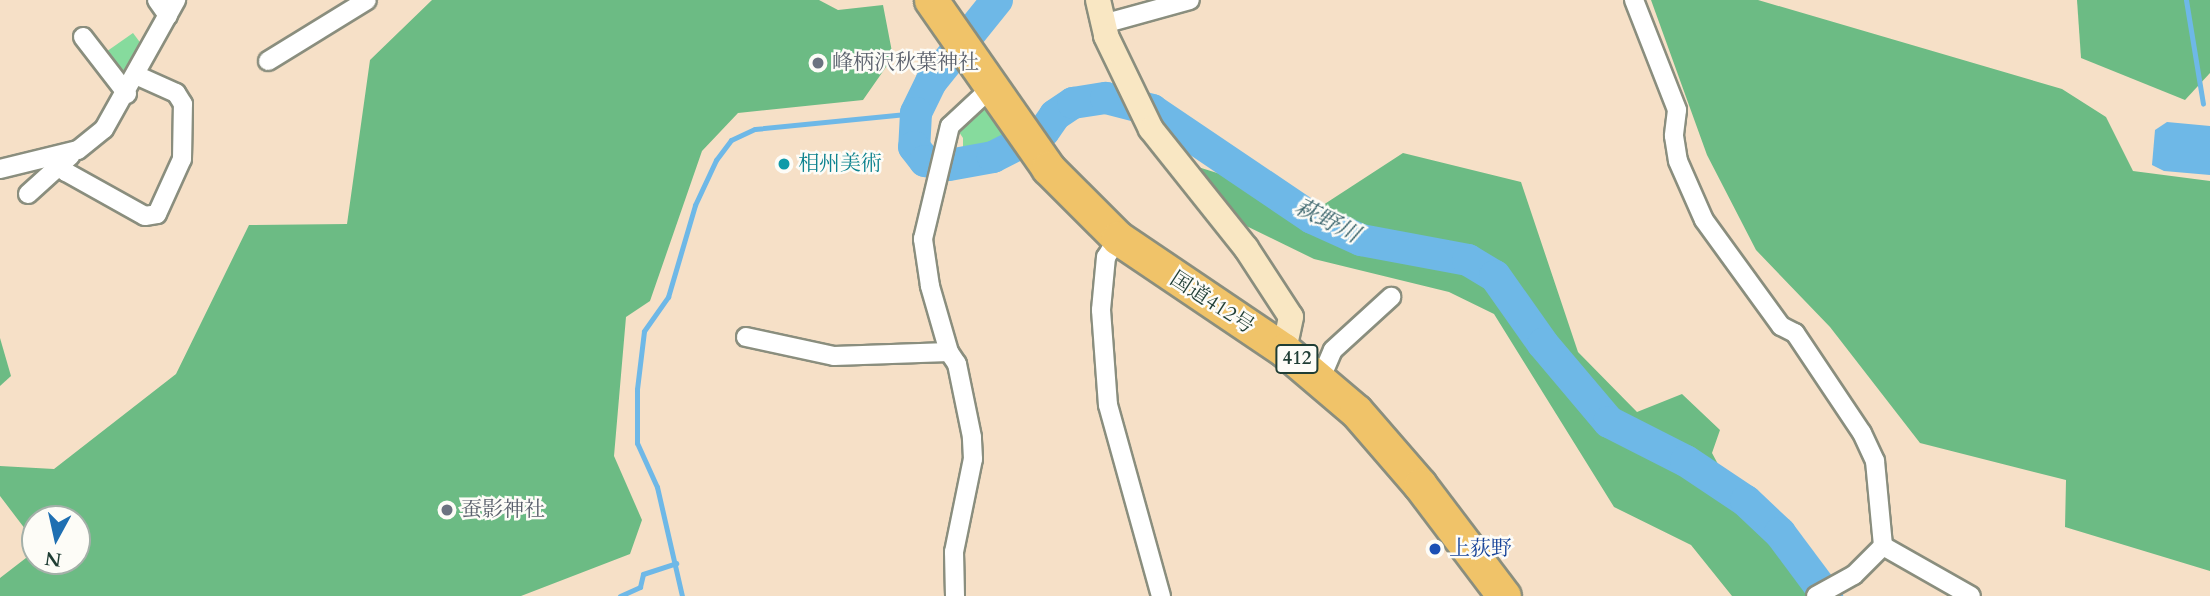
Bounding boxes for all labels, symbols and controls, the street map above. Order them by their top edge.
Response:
place label: 峰柄沢秋葉神社 [832,50,979,76]
marker: 峰柄沢秋葉神社 [810,55,826,71]
place label: 相州美術 [798,151,882,177]
marker: 相州美術 [776,156,792,172]
water label: 萩野川 [1290,193,1364,249]
street label: 国道412号 [1165,266,1259,340]
road number: 412 [1274,344,1320,374]
place label: 蚕影神社 [461,497,545,523]
marker: 蚕影神社 [439,502,455,518]
north arrow [21,505,91,575]
place label: 上荻野 [1449,536,1512,562]
marker: 上荻野 [1427,541,1443,557]
text: N [43,545,63,573]

